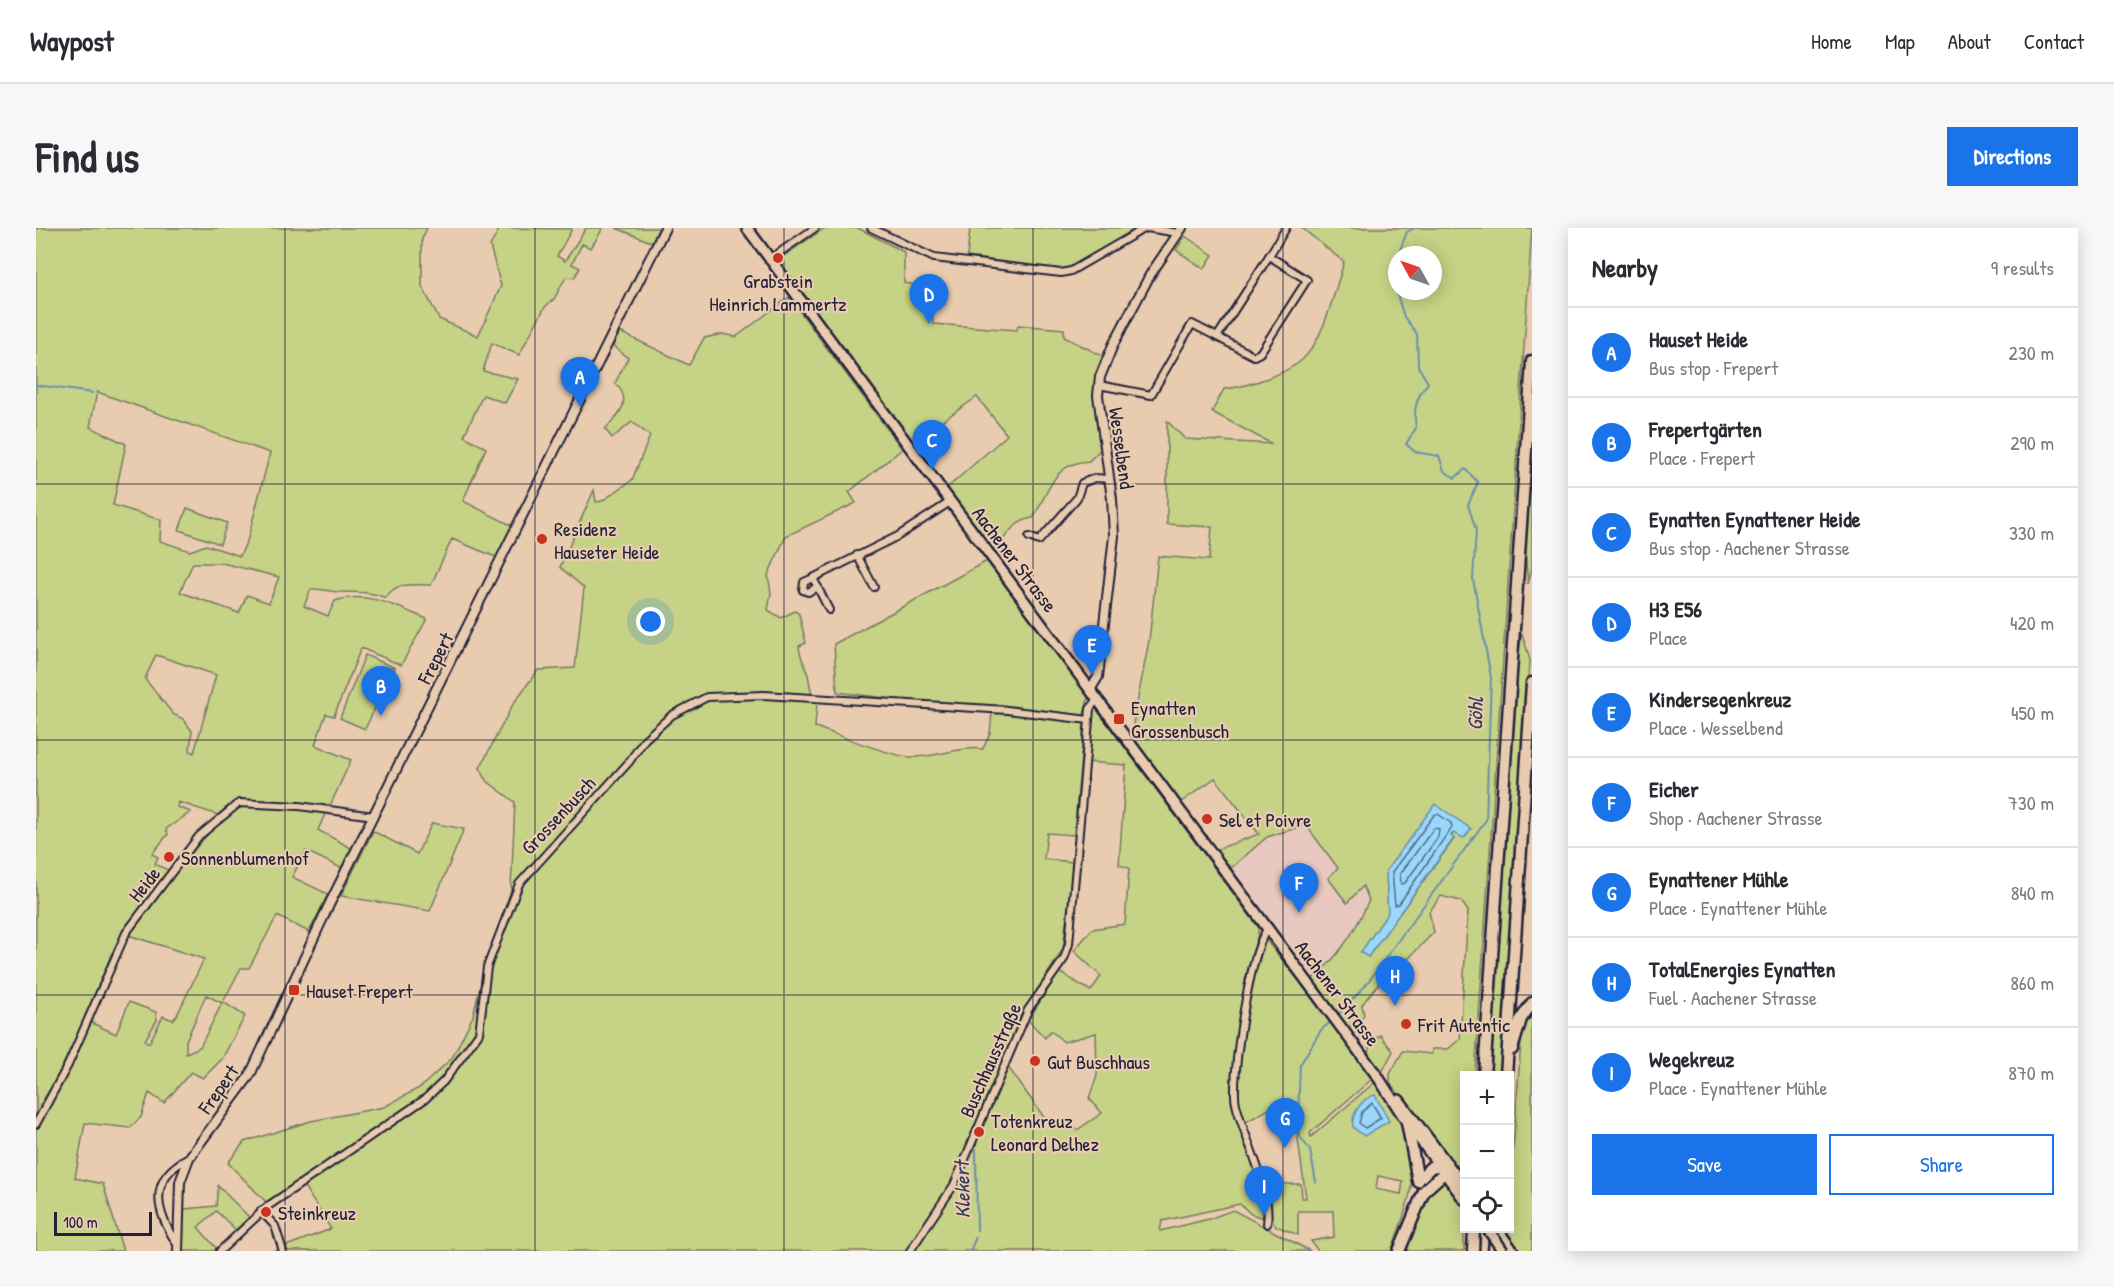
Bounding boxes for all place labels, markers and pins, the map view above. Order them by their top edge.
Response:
marker: Grabstein Heinrich Lammertz [771,251,785,265]
place label: Grabstein Heinrich Lammertz [709,267,847,317]
pin: D [910,274,948,324]
pin: A [560,358,600,407]
pin: C [912,420,952,470]
place label: Residenz Hauseter Heide [554,515,660,565]
marker: Residenz Hauseter Heide [535,532,549,546]
pin: E [1072,626,1112,675]
pin: B [362,666,400,716]
place label: Eynatten Grossenbusch [1131,694,1229,744]
marker: Eynatten Grossenbusch [1112,712,1126,726]
place label: Sel et Poivre [1219,806,1311,833]
marker: Sel et Poivre [1200,812,1214,826]
place label: Sonnenblumenhof [181,844,309,871]
marker: Sonnenblumenhof [162,850,176,864]
pin: F [1280,864,1318,913]
pin: H [1376,956,1414,1006]
place label: Hauset Frepert [306,977,414,1004]
marker: Hauset Frepert [287,983,301,997]
place label: Frit Autentic [1417,1011,1510,1038]
marker: Frit Autentic [1399,1017,1413,1031]
place label: Gut Buschhaus [1047,1048,1150,1075]
marker: Gut Buschhaus [1028,1054,1042,1068]
pin: G [1266,1098,1304,1148]
place label: Totenkreuz Leonard Delhez [991,1107,1100,1157]
marker: Totenkreuz Leonard Delhez [972,1125,986,1139]
pin: I [1244,1166,1284,1216]
place label: Steinkreuz [278,1199,356,1226]
marker: Steinkreuz [259,1205,273,1219]

